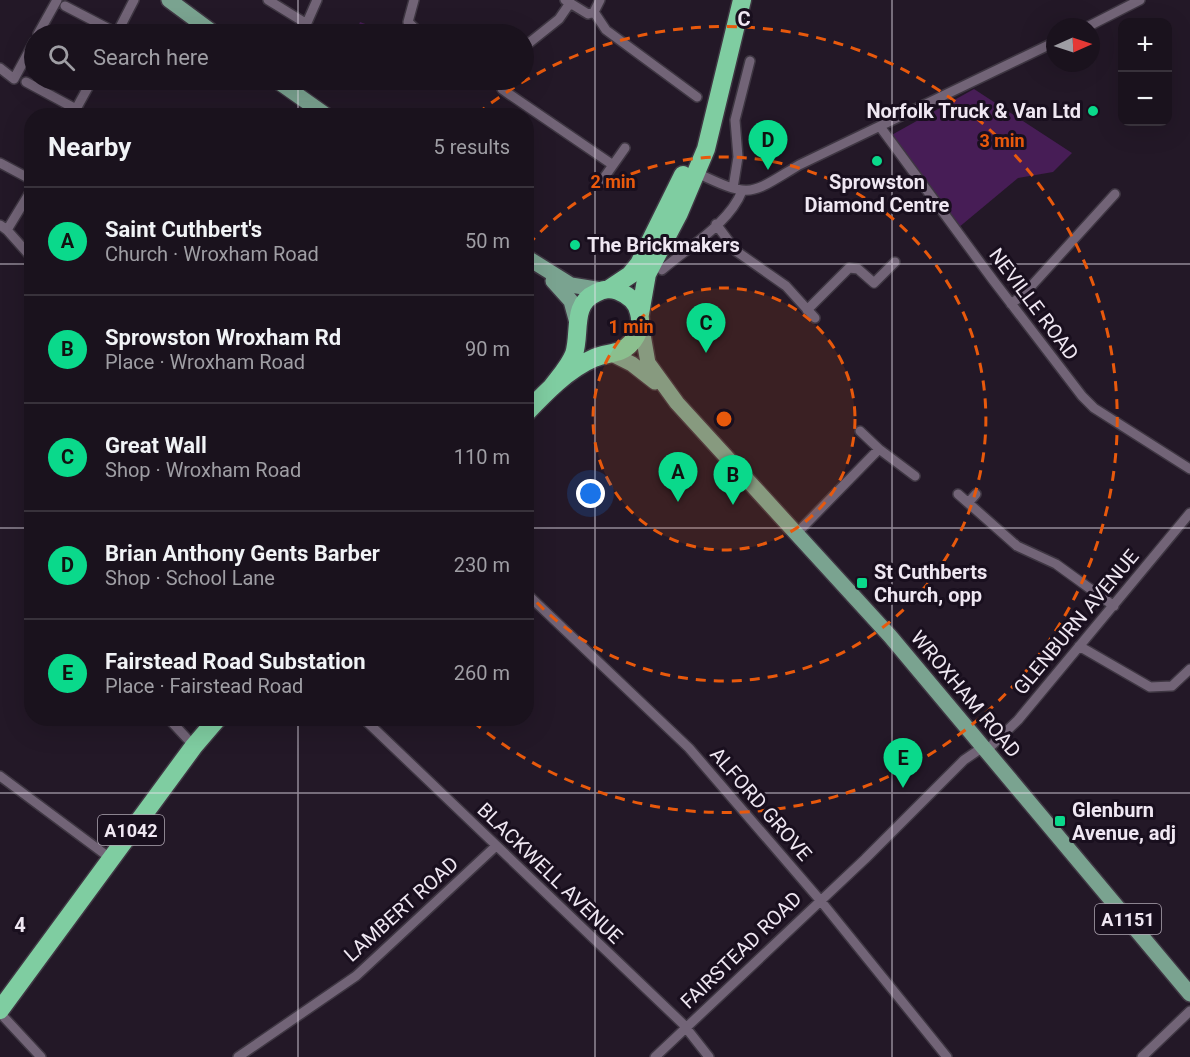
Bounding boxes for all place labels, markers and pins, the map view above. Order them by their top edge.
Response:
place label: Norfolk Truck & Van Ltd [866,99,1081,123]
marker: Norfolk Truck & Van Ltd [1086,104,1100,118]
pin: D [748,120,788,170]
marker: Sprowston Diamond Centre [870,154,884,168]
place label: Sprowston Diamond Centre [805,170,950,217]
place label: The Brickmakers [587,233,740,257]
marker: The Brickmakers [568,238,582,252]
pin: C [686,304,726,353]
centre of rings [714,409,734,429]
pin: A [658,452,698,502]
pin: B [714,456,752,505]
place label: St Cuthberts Church, opp [874,560,987,607]
marker: St Cuthberts Church, opp [855,576,869,590]
pin: E [884,738,922,788]
place label: Glenburn Avenue, adj [1072,798,1176,845]
marker: Glenburn Avenue, adj [1053,814,1067,828]

